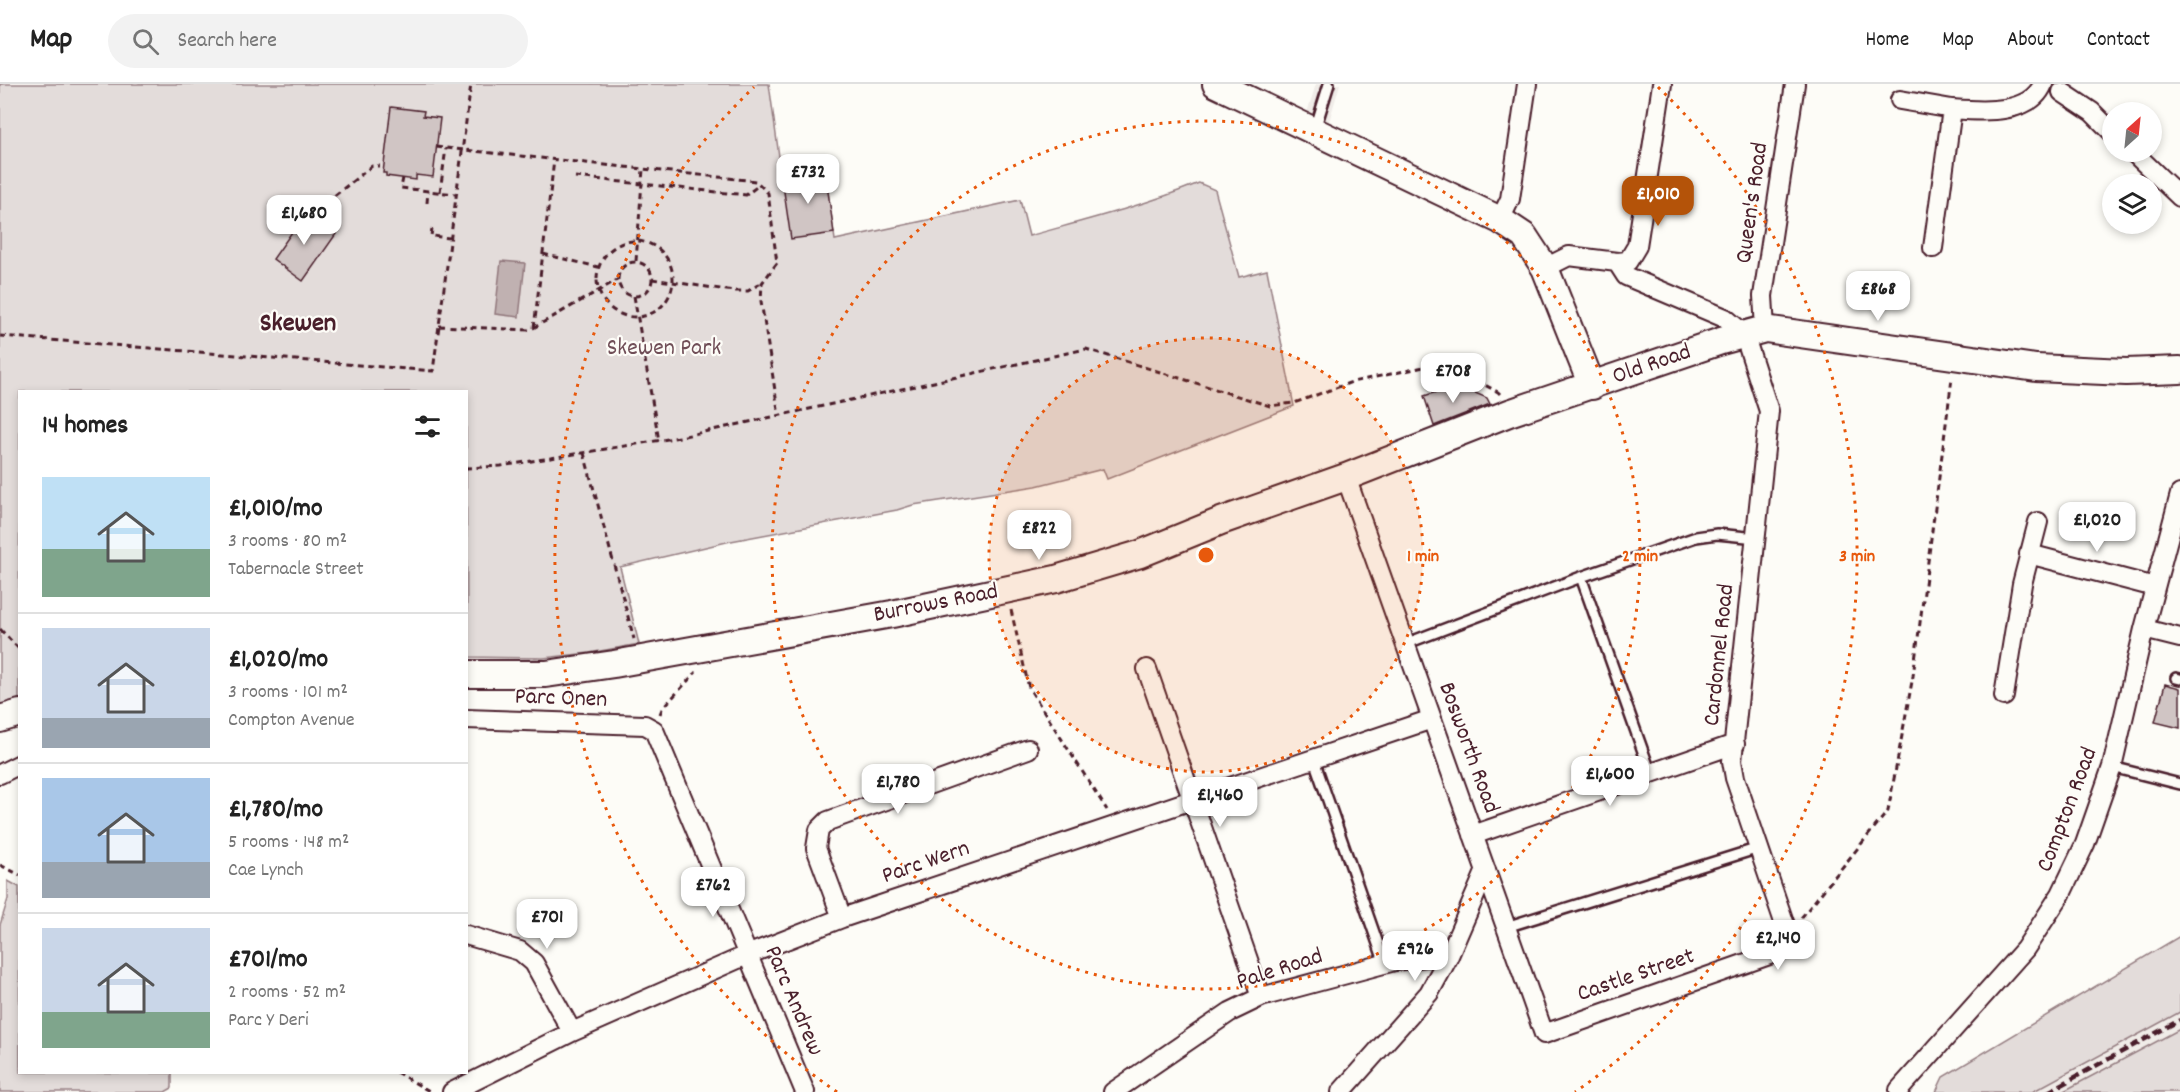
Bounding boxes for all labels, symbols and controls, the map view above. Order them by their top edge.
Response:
search box [108,14,528,68]
text: Map [30,21,72,61]
icon: search [129,25,162,58]
text: Search here [177,26,277,57]
text: Home [1865,26,1909,56]
text: Map [1942,26,1974,56]
text: About [2007,26,2054,56]
text: Contact [2087,26,2150,56]
north arrow [2102,102,2162,162]
map controls [2102,102,2162,234]
street label: Queen's Road [1728,140,1778,266]
pin: £732 [772,154,844,205]
text: £732 [790,159,826,187]
button: layers [2102,174,2162,234]
pin: £1,010 [1609,176,1707,227]
text: £1,010 [1636,181,1680,209]
pin: £1,680 [255,195,353,246]
text: £1,680 [281,200,327,228]
pin: £868 [1842,271,1914,322]
text: £868 [1860,276,1896,304]
district label: Skewen [260,305,336,344]
park label: Skewen Park [607,332,721,366]
street label: Old Road [1608,336,1696,394]
pin: £708 [1417,353,1489,404]
text: £708 [1435,358,1471,386]
text: 14 homes [42,408,128,445]
icon: filters [411,410,444,443]
text: £1,010/mo [228,491,323,528]
icon: home [90,501,162,573]
pin: £1,020 [2048,502,2146,553]
text: £1,020 [2073,507,2121,535]
pin: £822 [1003,510,1075,561]
text: £822 [1021,515,1057,543]
text: 3 rooms · 80 m² [228,528,347,556]
centre of rings [1196,545,1216,565]
text: 1 min [1407,545,1439,570]
text: 2 min [1622,545,1658,570]
text: 3 min [1839,545,1875,570]
text: Tabernacle Street [228,556,364,584]
street label: Burrows Road [871,575,1001,633]
street label: Cardonnel Road [1696,582,1744,728]
text: £1,020/mo [228,642,328,679]
icon: home [90,652,162,724]
street label: Bosworth Road [1429,678,1507,818]
text: 3 rooms · 101 m² [228,679,348,707]
street label: Parc Onen [514,680,608,718]
text: Compton Avenue [228,707,355,735]
street label: Compton Road [2029,743,2107,877]
pin: £1,600 [1561,756,1659,807]
text: £1,600 [1585,761,1635,789]
pin: £1,780 [849,764,947,815]
text: £1,780 [876,769,920,797]
pin: £1,460 [1171,777,1269,828]
text: £1,460 [1196,782,1244,810]
text: £1,780/mo [228,792,323,829]
icon: home [90,802,162,874]
text: 5 rooms · 148 m² [228,829,349,857]
street label: Parc Wern [878,832,974,894]
text: Cae Lynch [228,857,303,885]
pin: £762 [677,867,749,918]
text: £762 [695,872,731,900]
pin: £701 [511,899,583,950]
text: £701 [531,904,563,932]
pin: £2,140 [1729,920,1827,971]
text: £2,140 [1755,925,1801,953]
pin: £926 [1379,931,1451,982]
text: £926 [1396,936,1434,964]
street label: Pale Road [1233,940,1327,1000]
street label: Castle Street [1573,940,1699,1012]
street label: Parc Andrew [755,941,831,1061]
text: £701/mo [228,942,308,979]
icon: home [90,952,162,1024]
text: 2 rooms · 52 m² [228,979,346,1007]
text: Parc Y Deri [228,1007,309,1035]

